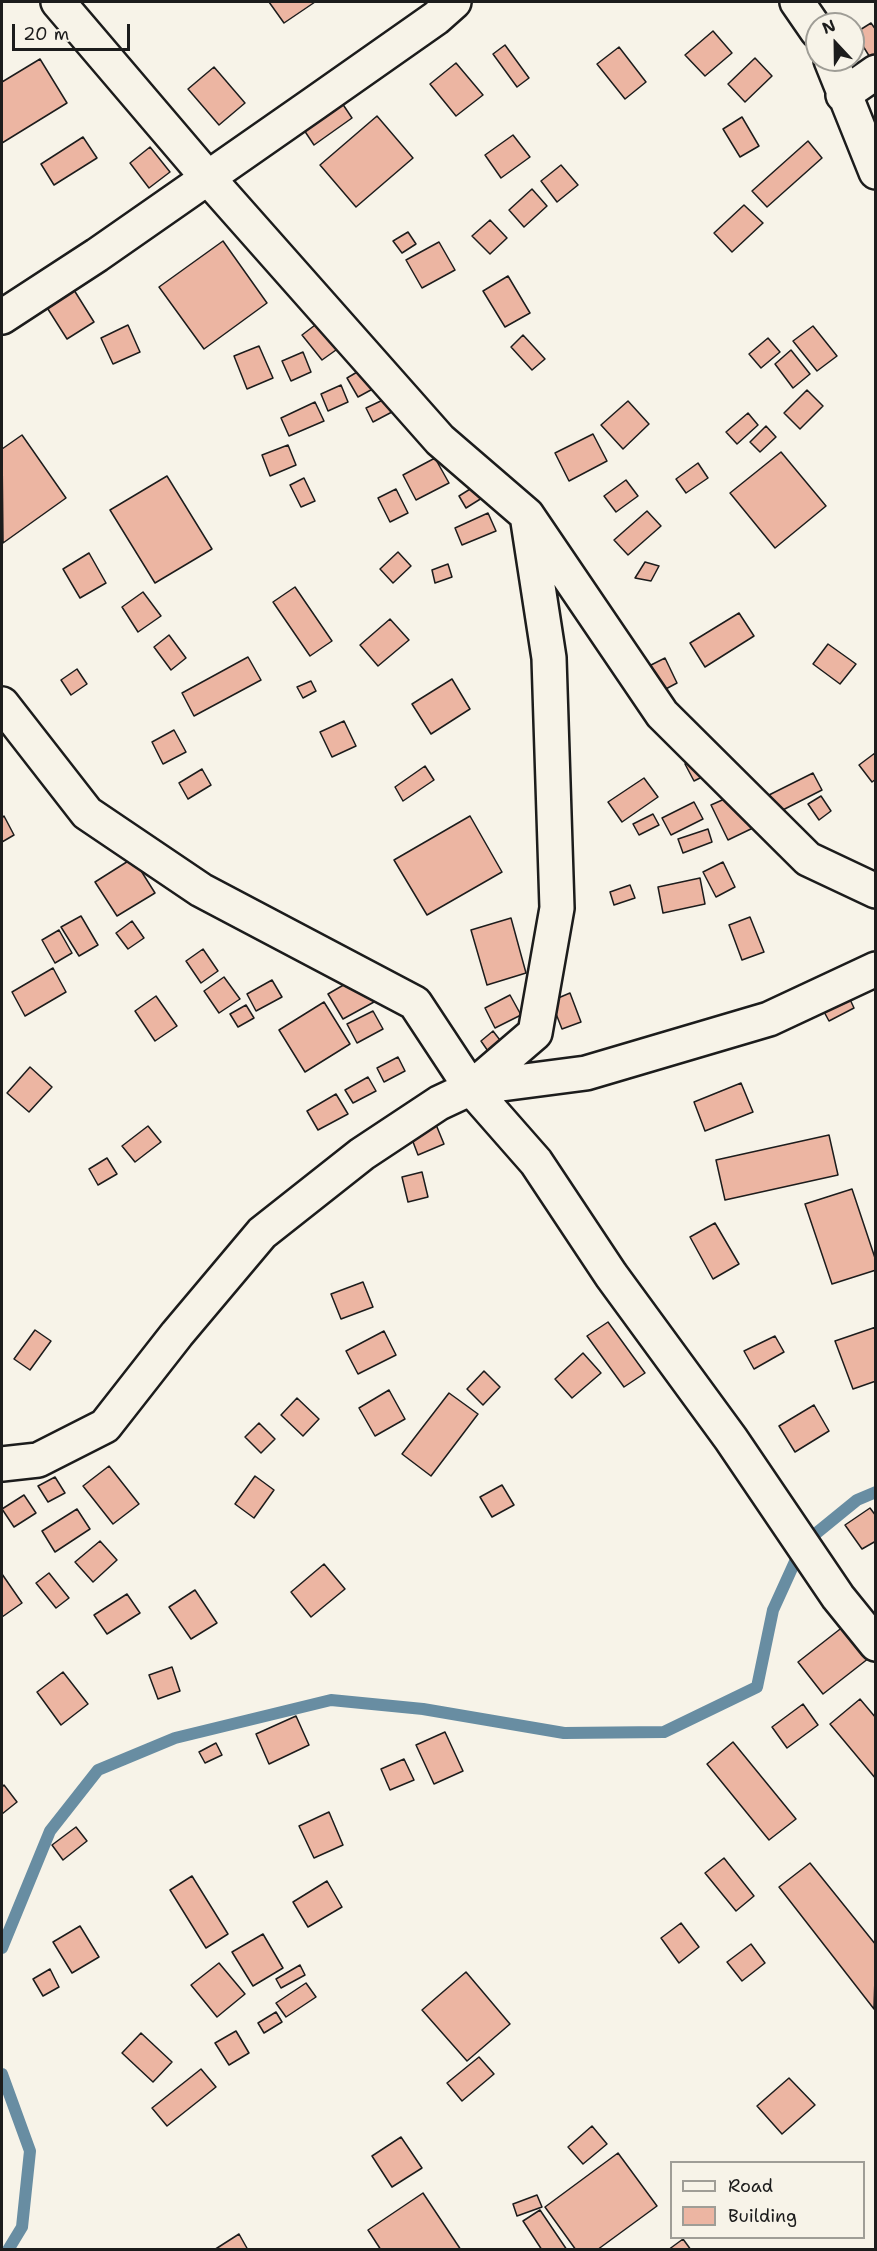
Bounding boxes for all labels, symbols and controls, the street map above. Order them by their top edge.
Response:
scale bar [15,12,134,50]
north arrow [805,12,865,72]
text: N [819,15,839,39]
text: 20 m [23,22,69,46]
legend [670,2161,865,2239]
text: Road [728,2174,773,2198]
text: Building [728,2204,797,2228]

